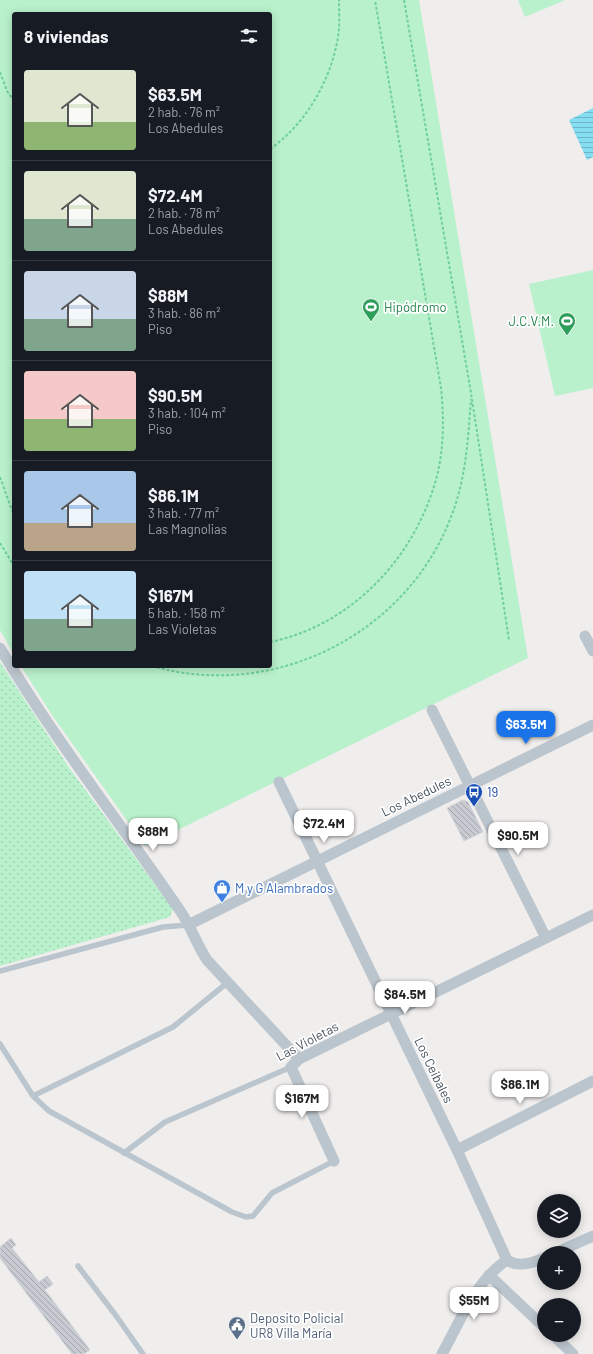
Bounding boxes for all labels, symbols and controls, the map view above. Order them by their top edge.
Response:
icon: filters [238,25,260,47]
text: 8 viviendas [24,26,109,46]
text: $63.5M [148,84,202,104]
icon: home [56,86,104,134]
text: 2 hab. · 76 m² [148,104,220,120]
text: Los Abedules [148,120,223,136]
text: $72.4M [148,185,203,205]
icon: home [56,187,104,235]
text: 2 hab. · 78 m² [148,205,220,221]
text: Los Abedules [148,221,223,237]
text: $88M [148,285,188,305]
icon: home [56,287,104,335]
sports icon: Hipódromo [361,297,381,322]
place label: Hipódromo [384,299,446,315]
text: 3 hab. · 86 m² [148,305,220,321]
sports icon: J.C.V.M. [557,311,577,336]
place label: J.C.V.M. [508,313,554,329]
text: Piso [148,321,172,337]
text: $90.5M [148,385,202,405]
icon: home [56,387,104,435]
text: 3 hab. · 104 m² [148,405,226,421]
text: Piso [148,421,172,437]
text: $86.1M [148,485,199,505]
icon: home [56,487,104,535]
text: 3 hab. · 77 m² [148,505,219,521]
text: Las Magnolias [148,521,227,537]
text: $167M [148,585,193,605]
icon: home [56,587,104,635]
text: 5 hab. · 158 m² [148,605,225,621]
text: Las Violetas [148,621,216,637]
pin: $63.5M [493,711,559,745]
text: $63.5M [505,716,547,732]
street label: Los Abedules [379,772,453,820]
bus stop icon: 19 [464,782,484,807]
place label: 19 [487,784,498,800]
pin: $72.4M [291,810,357,844]
text: $72.4M [303,815,345,831]
pin: $88M [129,818,177,852]
pin: $90.5M [485,822,551,856]
text: $88M [138,823,168,839]
text: $90.5M [497,827,539,843]
shop icon: M y G Alambrados [212,878,232,903]
place label: M y G Alambrados [235,880,333,896]
pin: $84.5M [372,981,438,1015]
text: $84.5M [384,986,426,1002]
street label: Las Violetas [273,1018,341,1064]
street label: Los Ceibales [411,1034,457,1106]
pin: $86.1M [487,1071,553,1105]
text: $86.1M [501,1076,539,1092]
pin: $167M [274,1085,330,1119]
text: $167M [285,1090,319,1106]
map controls [537,1194,581,1342]
button: layers [537,1194,581,1238]
button: + [537,1246,581,1290]
pin: $55M [450,1287,498,1321]
text: $55M [459,1292,489,1308]
button: − [537,1298,581,1342]
place label: Deposito Policial UR8 Villa María [250,1310,343,1341]
public building icon: Deposito Policial UR8 Villa María [227,1315,247,1340]

